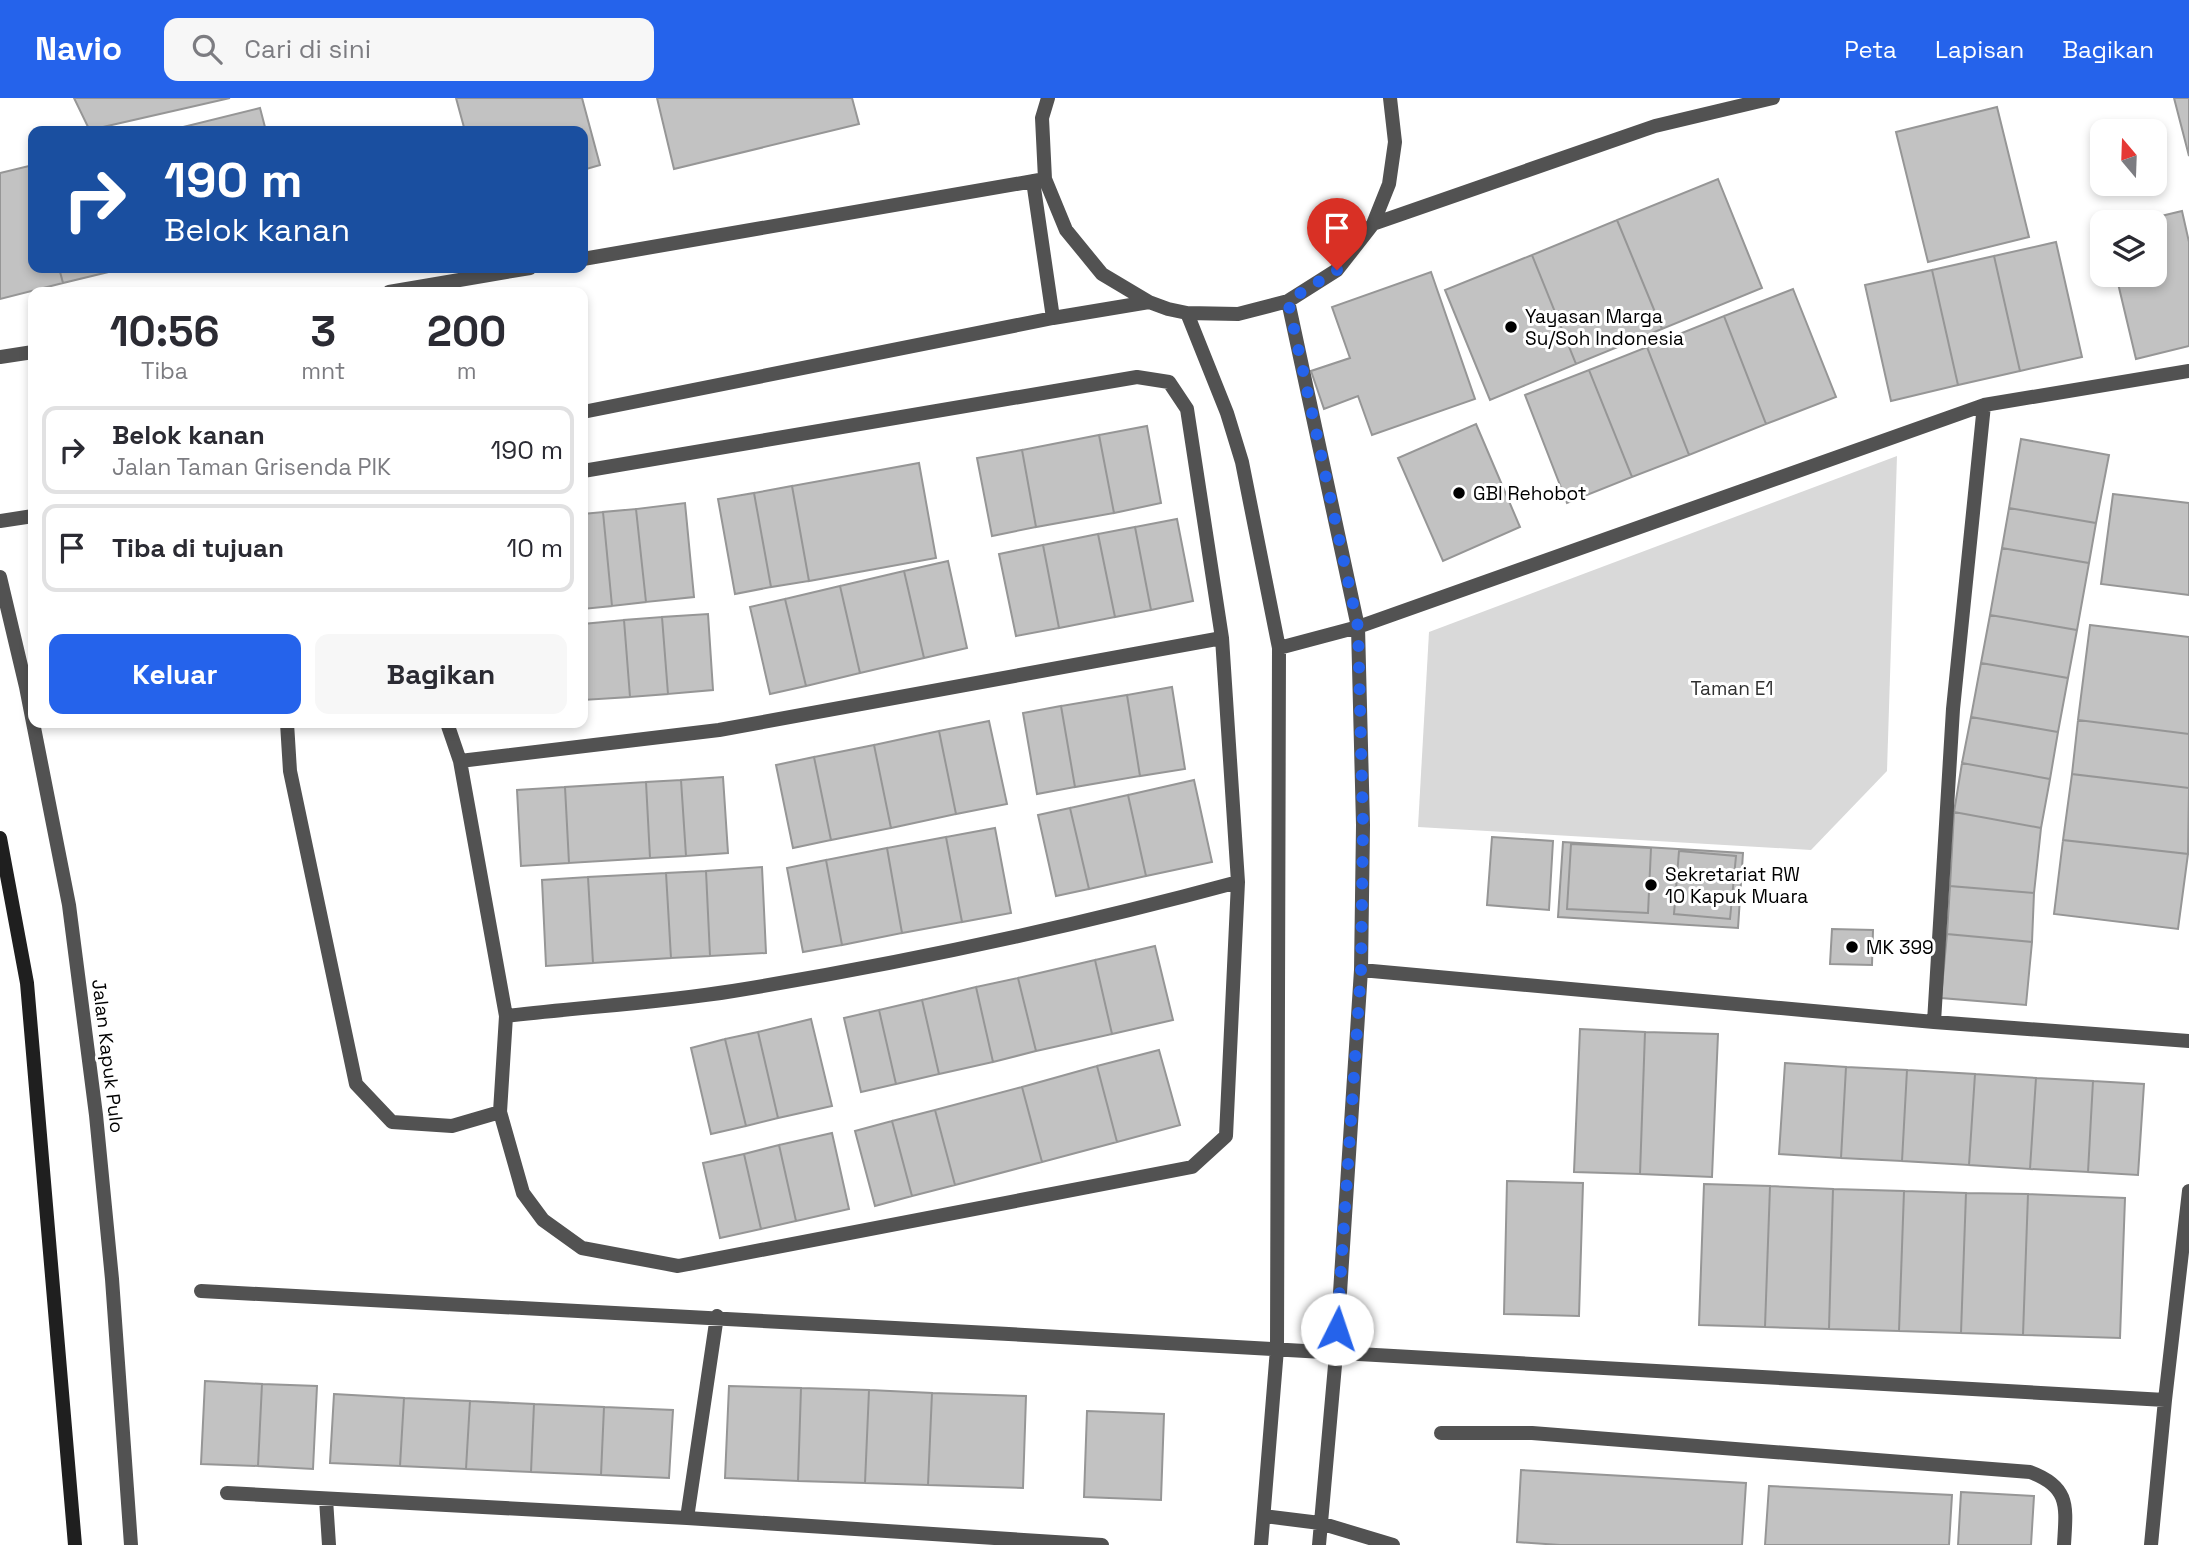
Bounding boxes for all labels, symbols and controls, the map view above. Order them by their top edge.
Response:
search box [164,18,654,81]
text: Navio [35,28,122,70]
icon: search [188,30,226,68]
text: Cari di sini [244,32,371,66]
text: Peta [1844,34,1897,65]
text: Lapisan [1935,34,2024,65]
text: Bagikan [2062,34,2154,65]
north arrow [2090,119,2166,196]
map controls [2090,119,2167,287]
text: 190 m [164,149,302,211]
icon: right [49,154,140,245]
pin [1307,198,1367,270]
icon: arrive [1318,209,1356,247]
text: Belok kanan [164,210,350,250]
button: layers [2090,210,2167,287]
place label: Yayasan Marga Su/Soh Indonesia [1525,304,1684,351]
text: 10:56 [110,305,220,358]
text: 3 [310,305,336,358]
text: 200 [427,305,506,358]
marker: Yayasan Marga Su/Soh Indonesia [1503,319,1519,335]
text: Tiba [141,356,188,386]
text: mnt [301,356,345,386]
text: m [457,356,477,386]
text: Belok kanan [112,418,265,452]
icon: right [53,431,91,469]
text: 190 m [491,433,563,467]
text: Jalan Taman Grisenda PIK [112,452,391,482]
place label: GBI Rehobot [1473,481,1587,506]
marker: GBI Rehobot [1451,485,1467,501]
icon: arrive [53,529,91,567]
text: Tiba di tujuan [112,531,284,565]
text: 10 m [506,531,563,565]
button: Keluar [49,634,301,714]
button: Bagikan [315,634,567,714]
park label: Taman E1 [1691,676,1773,701]
place label: Sekretariat RW 10 Kapuk Muara [1665,862,1808,909]
marker: Sekretariat RW 10 Kapuk Muara [1643,877,1659,893]
place label: MK 399 [1866,935,1934,960]
marker: MK 399 [1844,939,1860,955]
street label: Jalan Kapuk Pulo [86,978,130,1134]
position arrow [1300,1292,1374,1366]

